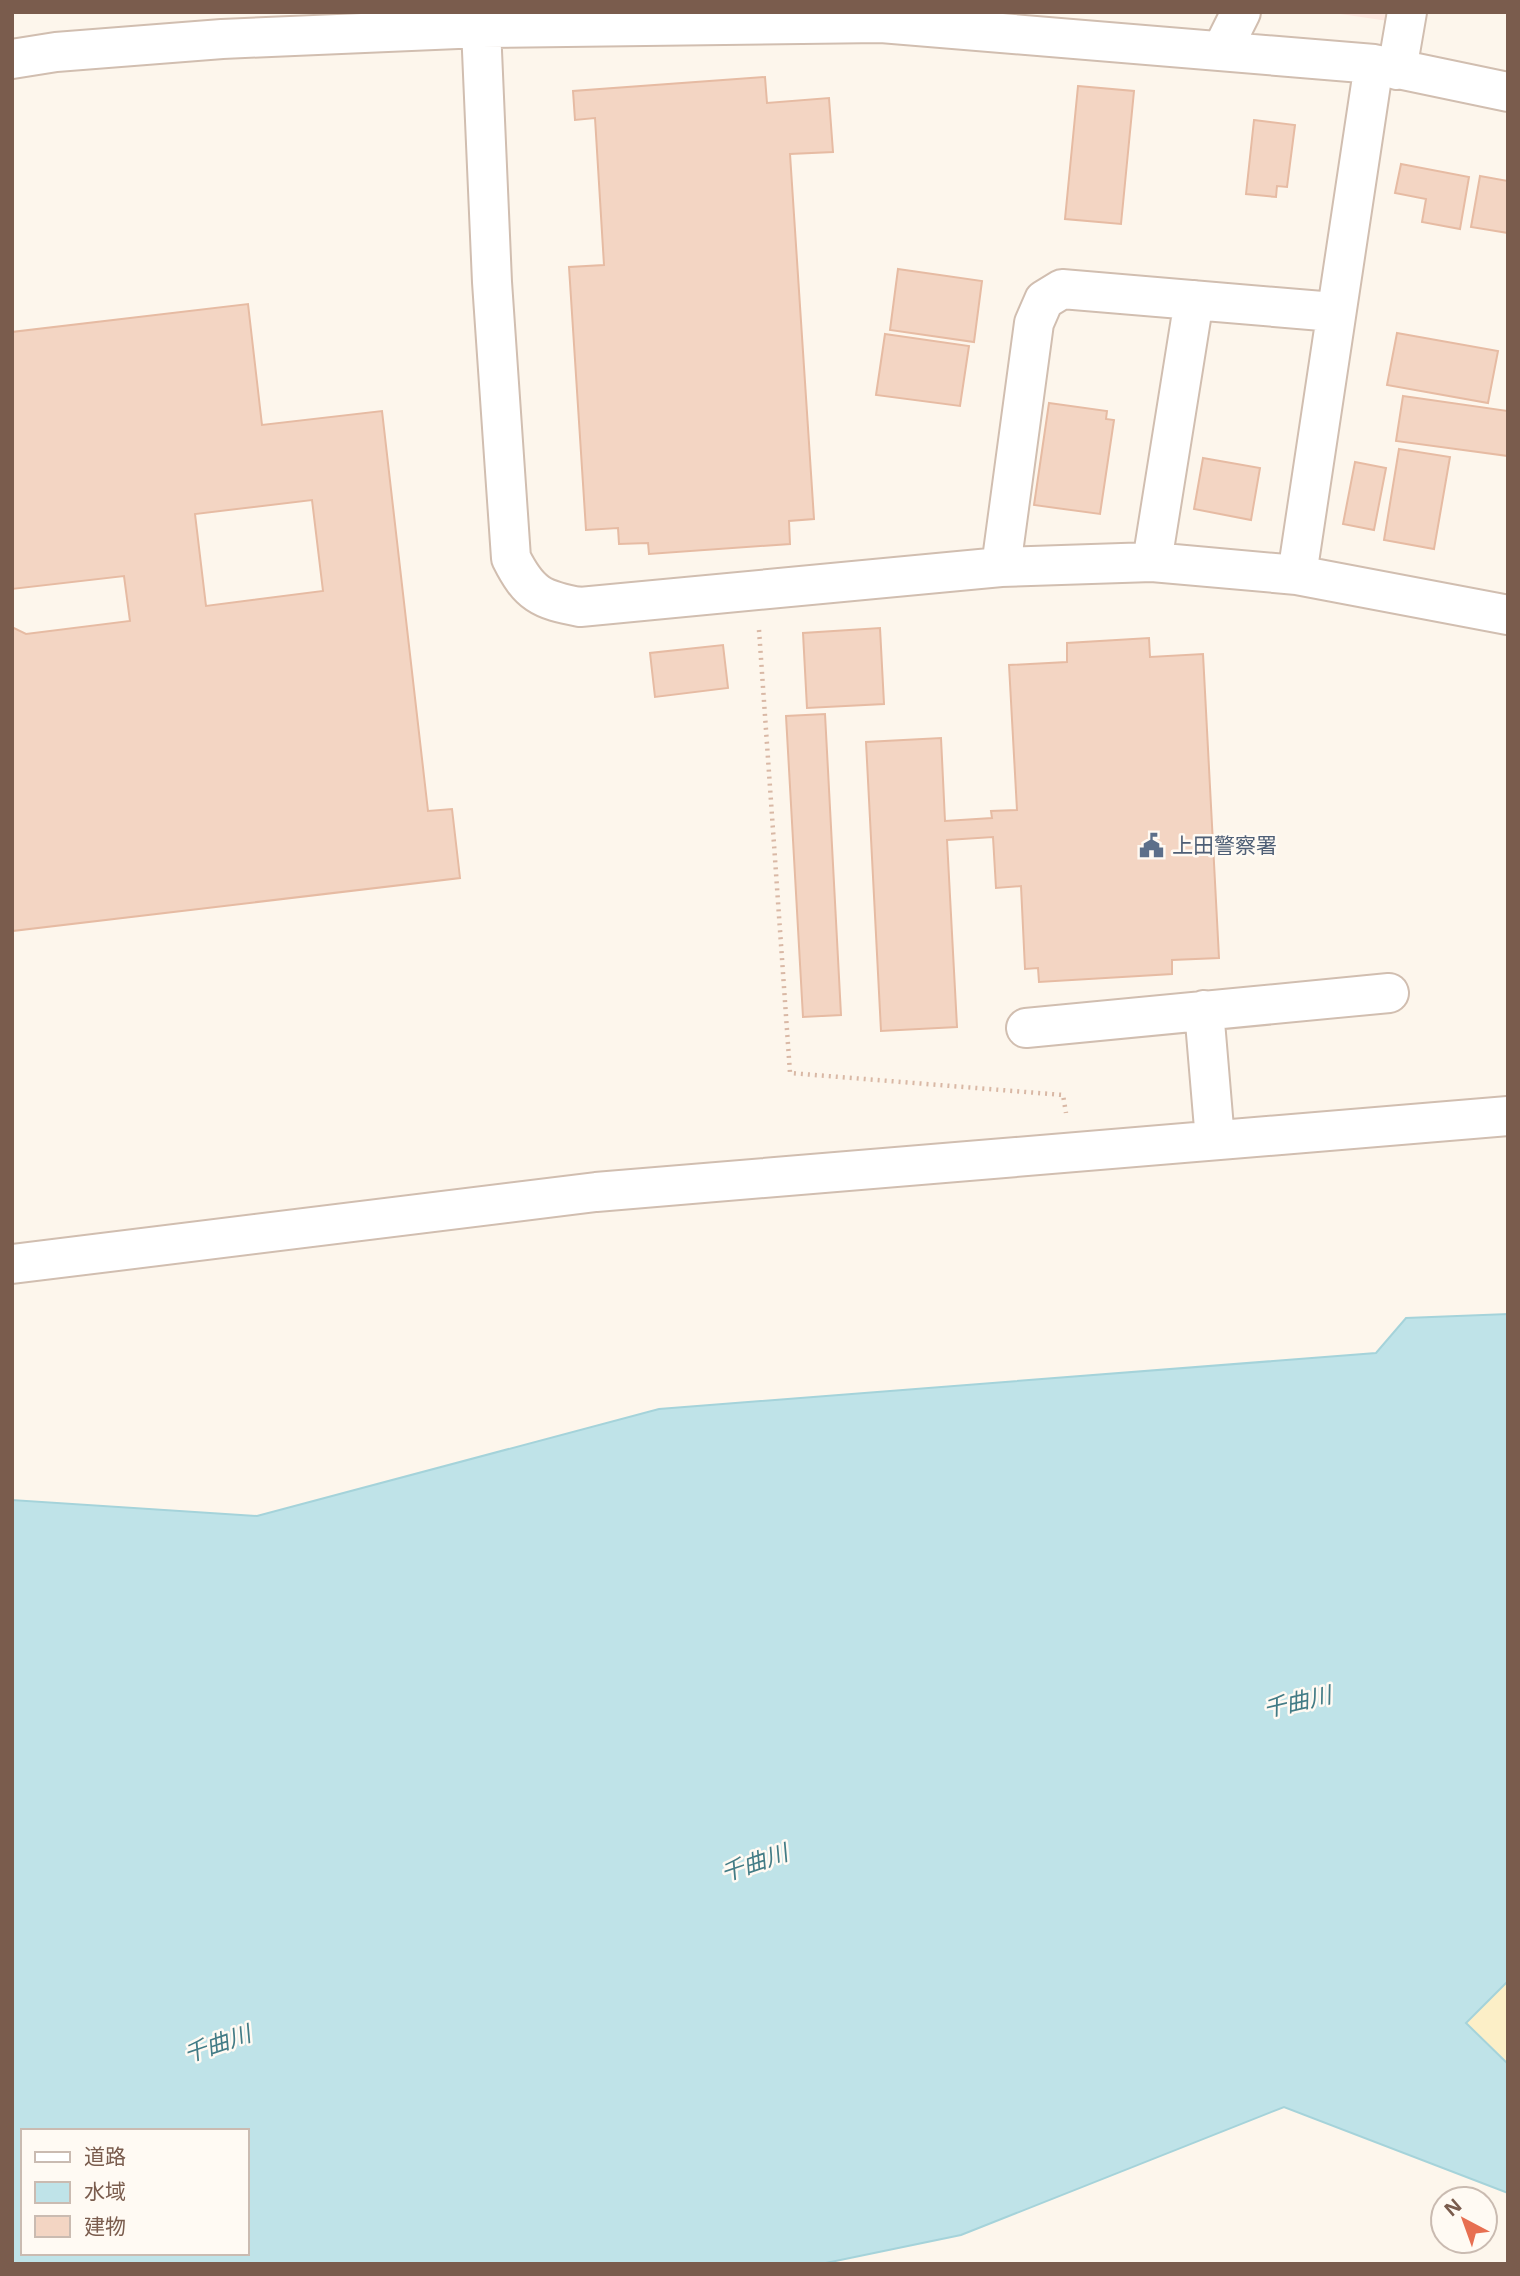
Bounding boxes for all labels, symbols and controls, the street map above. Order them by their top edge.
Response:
public building icon: 上田警察署 [1138,831,1166,859]
place label: 上田警察署 [1172,831,1277,859]
water label: 千曲川 [1260,1677,1337,1724]
water label: 千曲川 [716,1835,795,1888]
water label: 千曲川 [179,2016,258,2069]
legend [21,2129,248,2255]
text: 道路 [84,2142,126,2170]
text: 水域 [84,2177,126,2205]
north arrow [1429,2185,1499,2255]
text: N [1438,2192,1467,2222]
text: 建物 [84,2212,126,2240]

